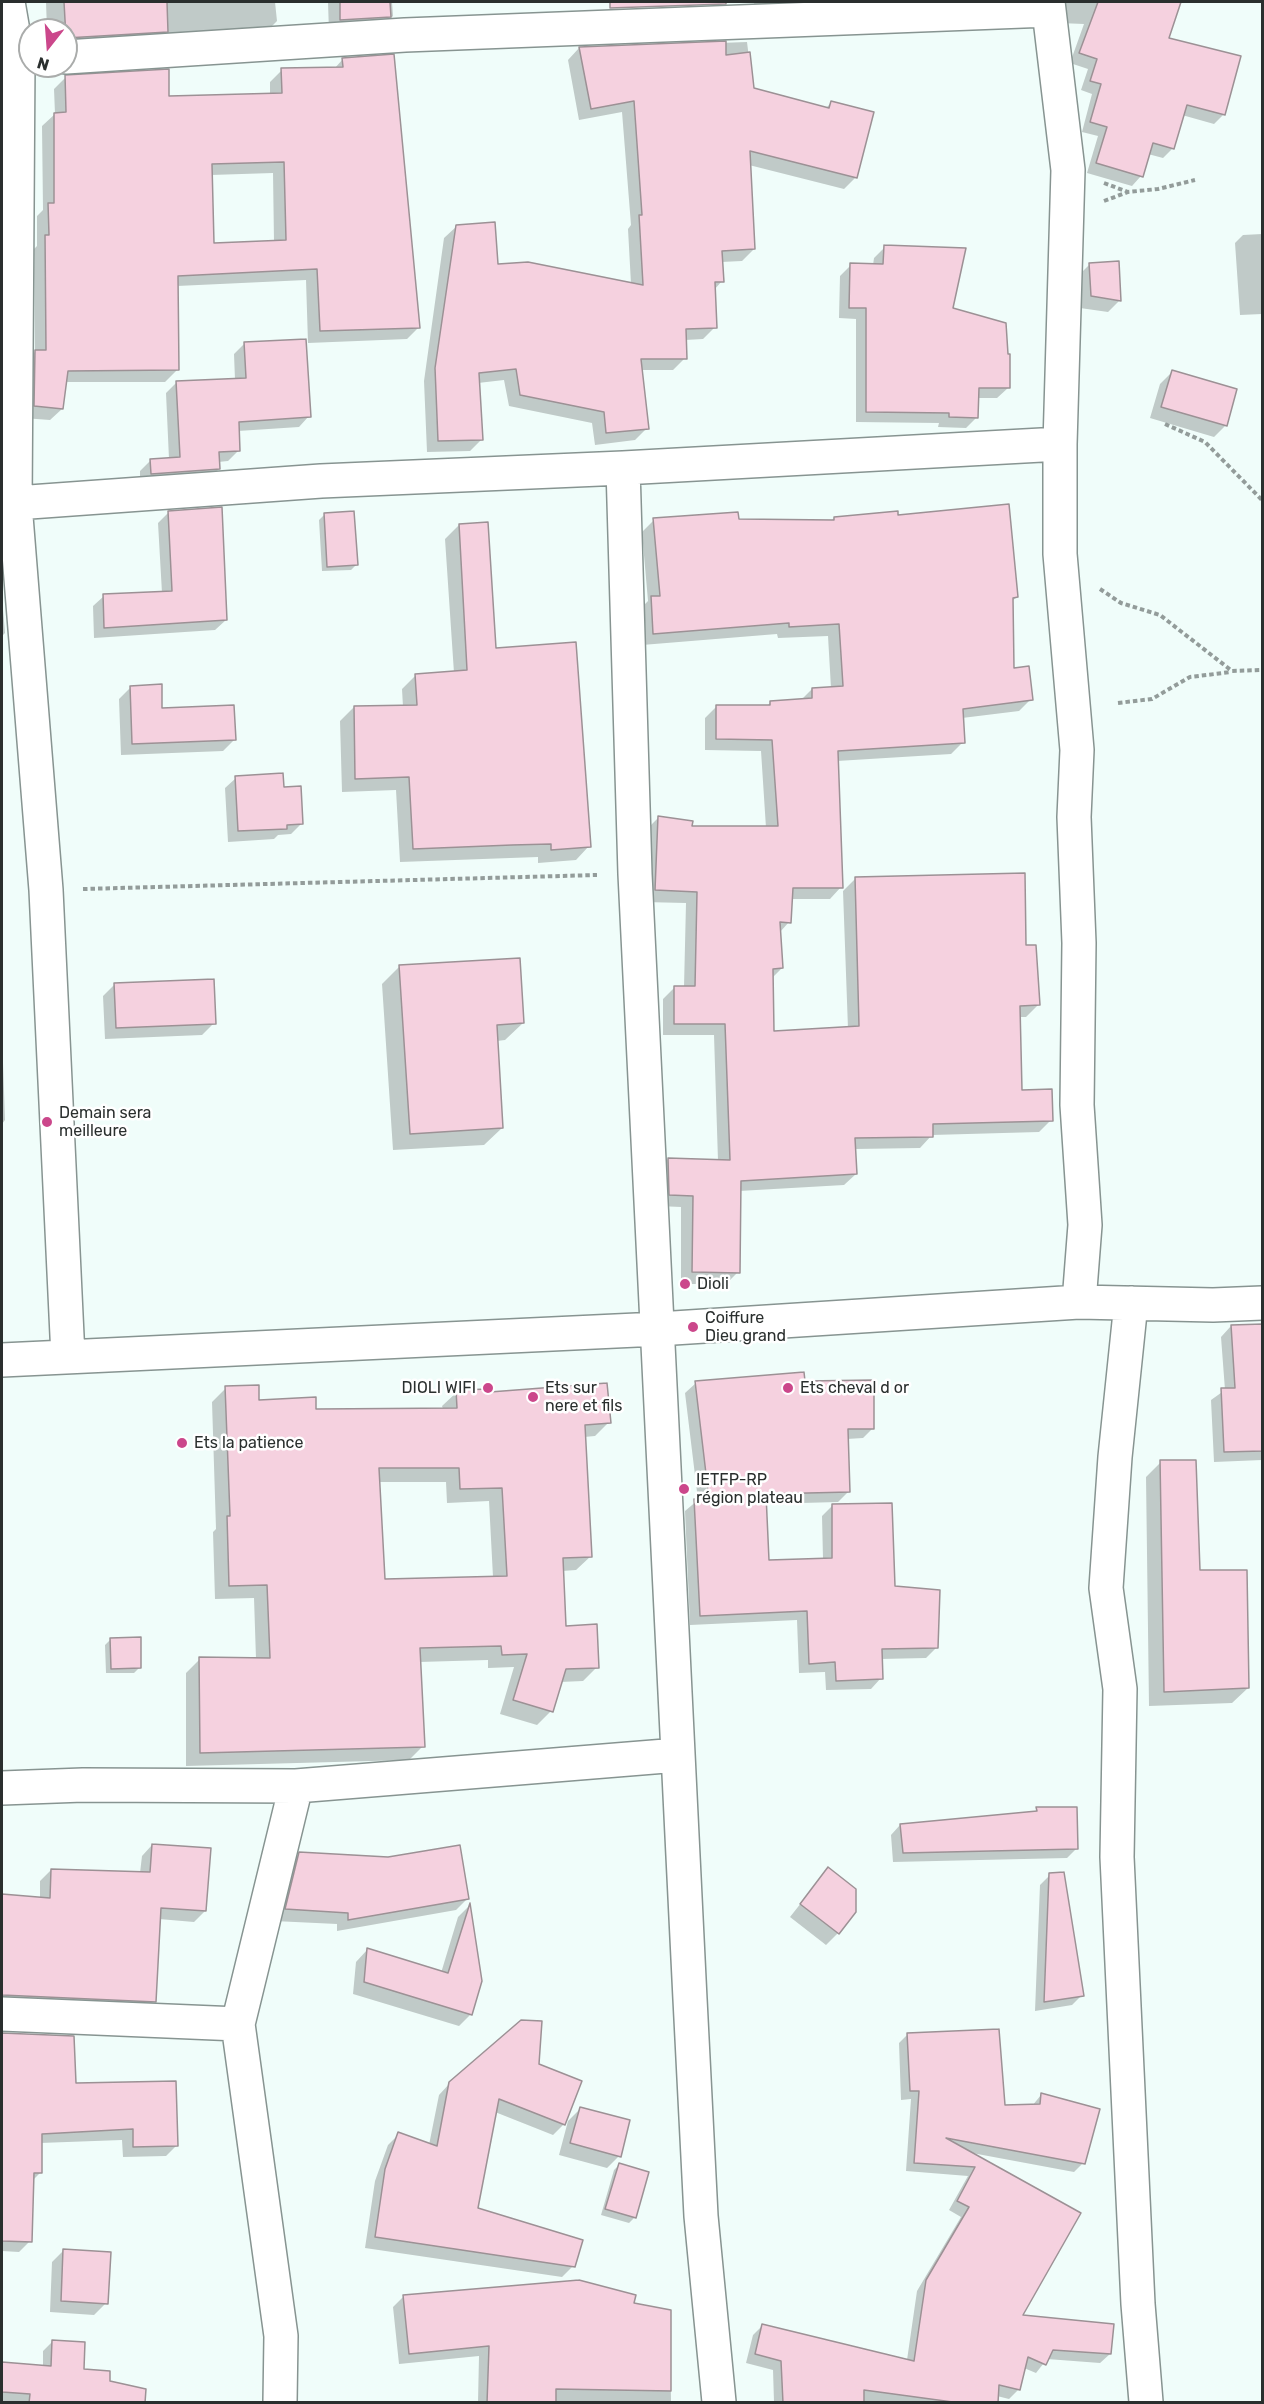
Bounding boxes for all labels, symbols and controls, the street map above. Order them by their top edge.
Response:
north arrow [18,18,78,78]
text: N [35,53,51,75]
place label: Demain sera meilleure [59,1103,151,1141]
marker: Demain sera meilleure [40,1115,54,1129]
place label: Dioli [697,1274,729,1294]
marker: Dioli [678,1277,692,1291]
place label: Coiffure Dieu grand [705,1308,786,1346]
marker: Coiffure Dieu grand [686,1320,700,1334]
place label: DIOLI WIFI [402,1378,476,1398]
place label: Ets sur nere et fils [545,1378,622,1416]
place label: Ets cheval d or [800,1378,909,1398]
marker: DIOLI WIFI [481,1381,495,1395]
marker: Ets cheval d or [781,1381,795,1395]
marker: Ets sur nere et fils [526,1390,540,1404]
place label: Ets la patience [194,1433,303,1453]
marker: Ets la patience [175,1436,189,1450]
place label: IETFP-RP région plateau [696,1470,803,1508]
marker: IETFP-RP région plateau [677,1482,691,1496]

